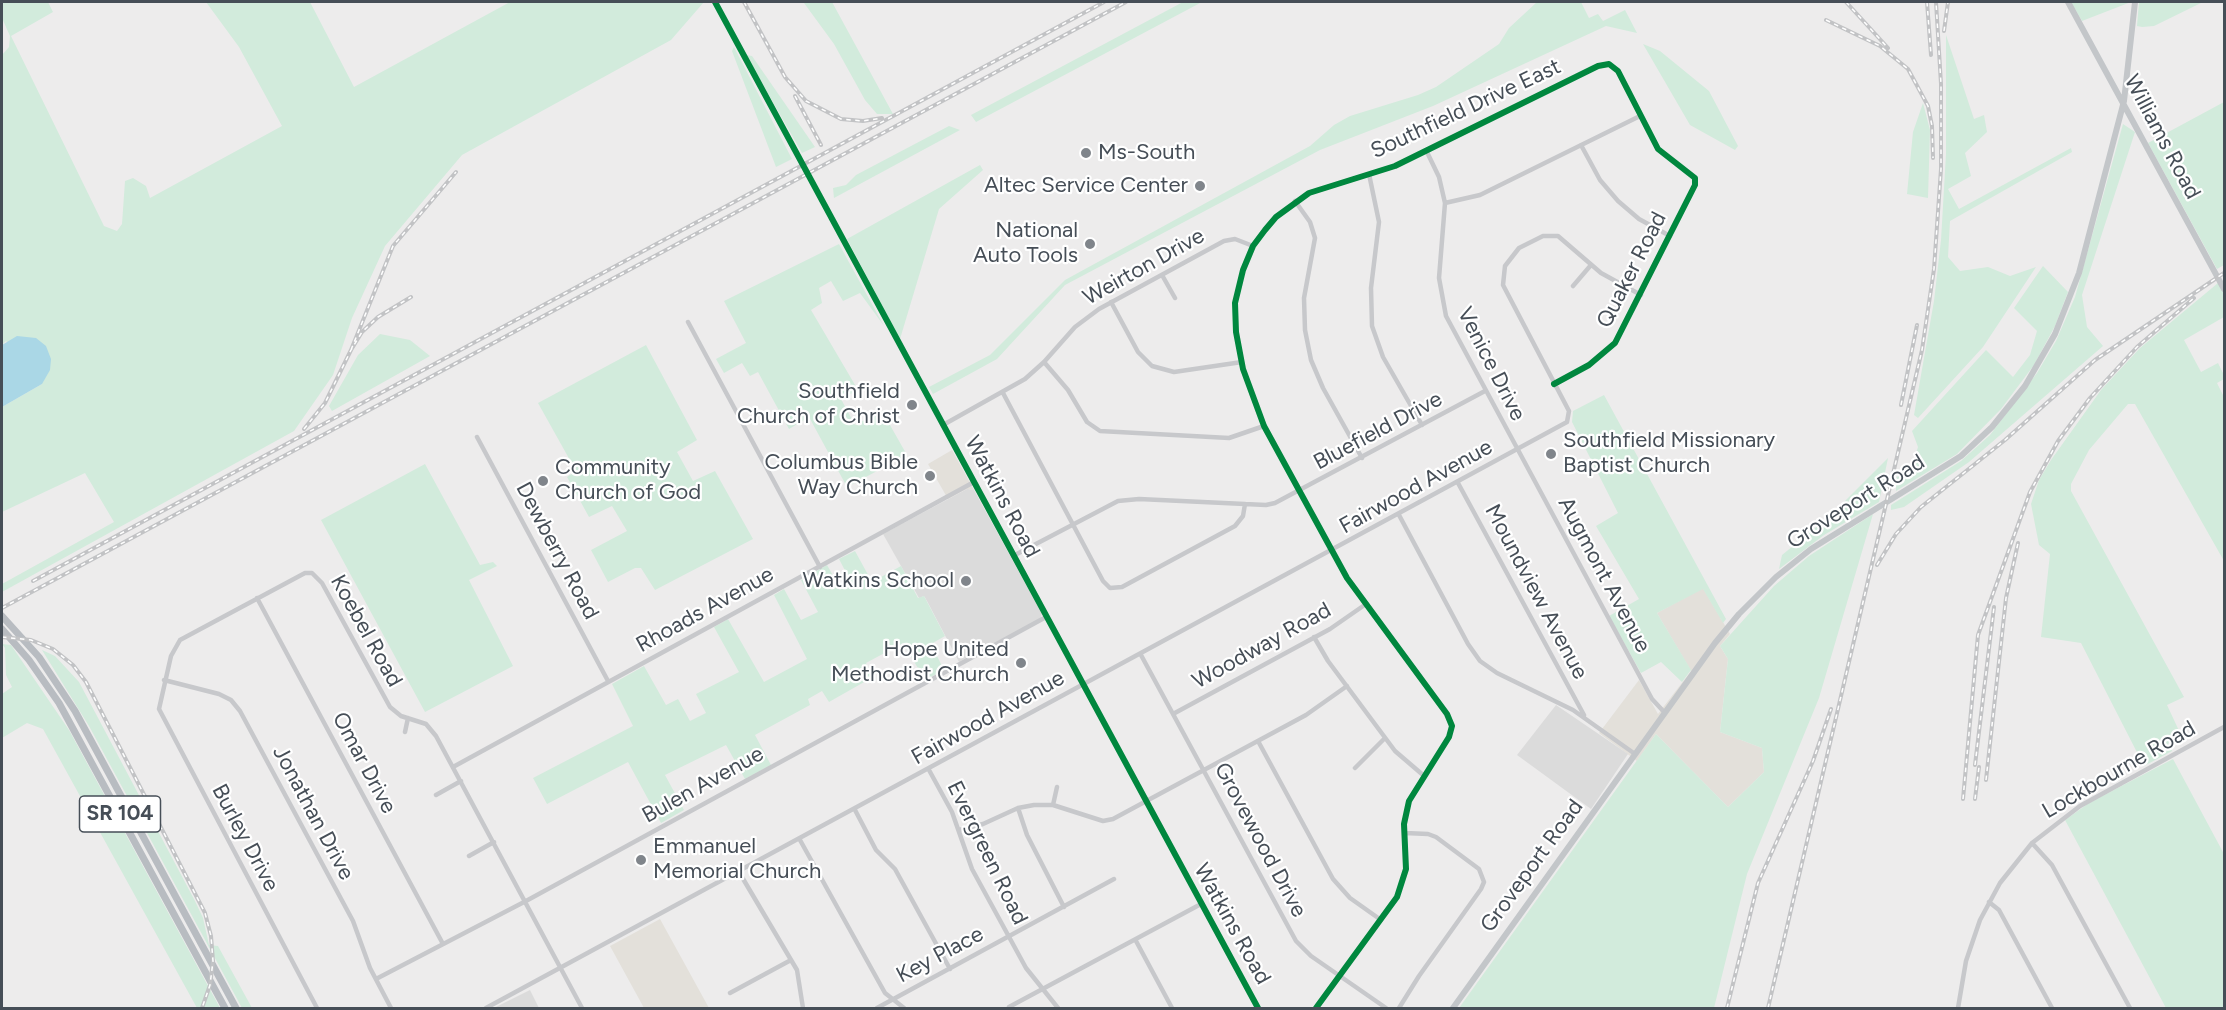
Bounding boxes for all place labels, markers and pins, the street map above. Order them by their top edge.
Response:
place label: Ms-South [1098,140,1195,166]
marker: Ms-South [1079,146,1093,160]
place label: Altec Service Center [984,173,1188,199]
marker: Altec Service Center [1193,179,1207,193]
place label: National Auto Tools [973,218,1078,270]
marker: National Auto Tools [1083,237,1097,251]
place label: Southfield Church of Christ [737,379,900,430]
marker: Southfield Church of Christ [905,398,919,412]
place label: Southfield Missionary Baptist Church [1563,428,1775,480]
marker: Southfield Missionary Baptist Church [1544,447,1558,461]
place label: Columbus Bible Way Church [764,450,918,502]
place label: Community Church of God [555,455,701,506]
marker: Columbus Bible Way Church [923,469,937,483]
marker: Community Church of God [536,474,550,488]
place label: Watkins School [802,568,954,594]
marker: Watkins School [959,574,973,588]
place label: Hope United Methodist Church [831,637,1009,688]
marker: Hope United Methodist Church [1014,656,1028,670]
place label: Emmanuel Memorial Church [653,834,821,885]
marker: Emmanuel Memorial Church [634,853,648,867]

